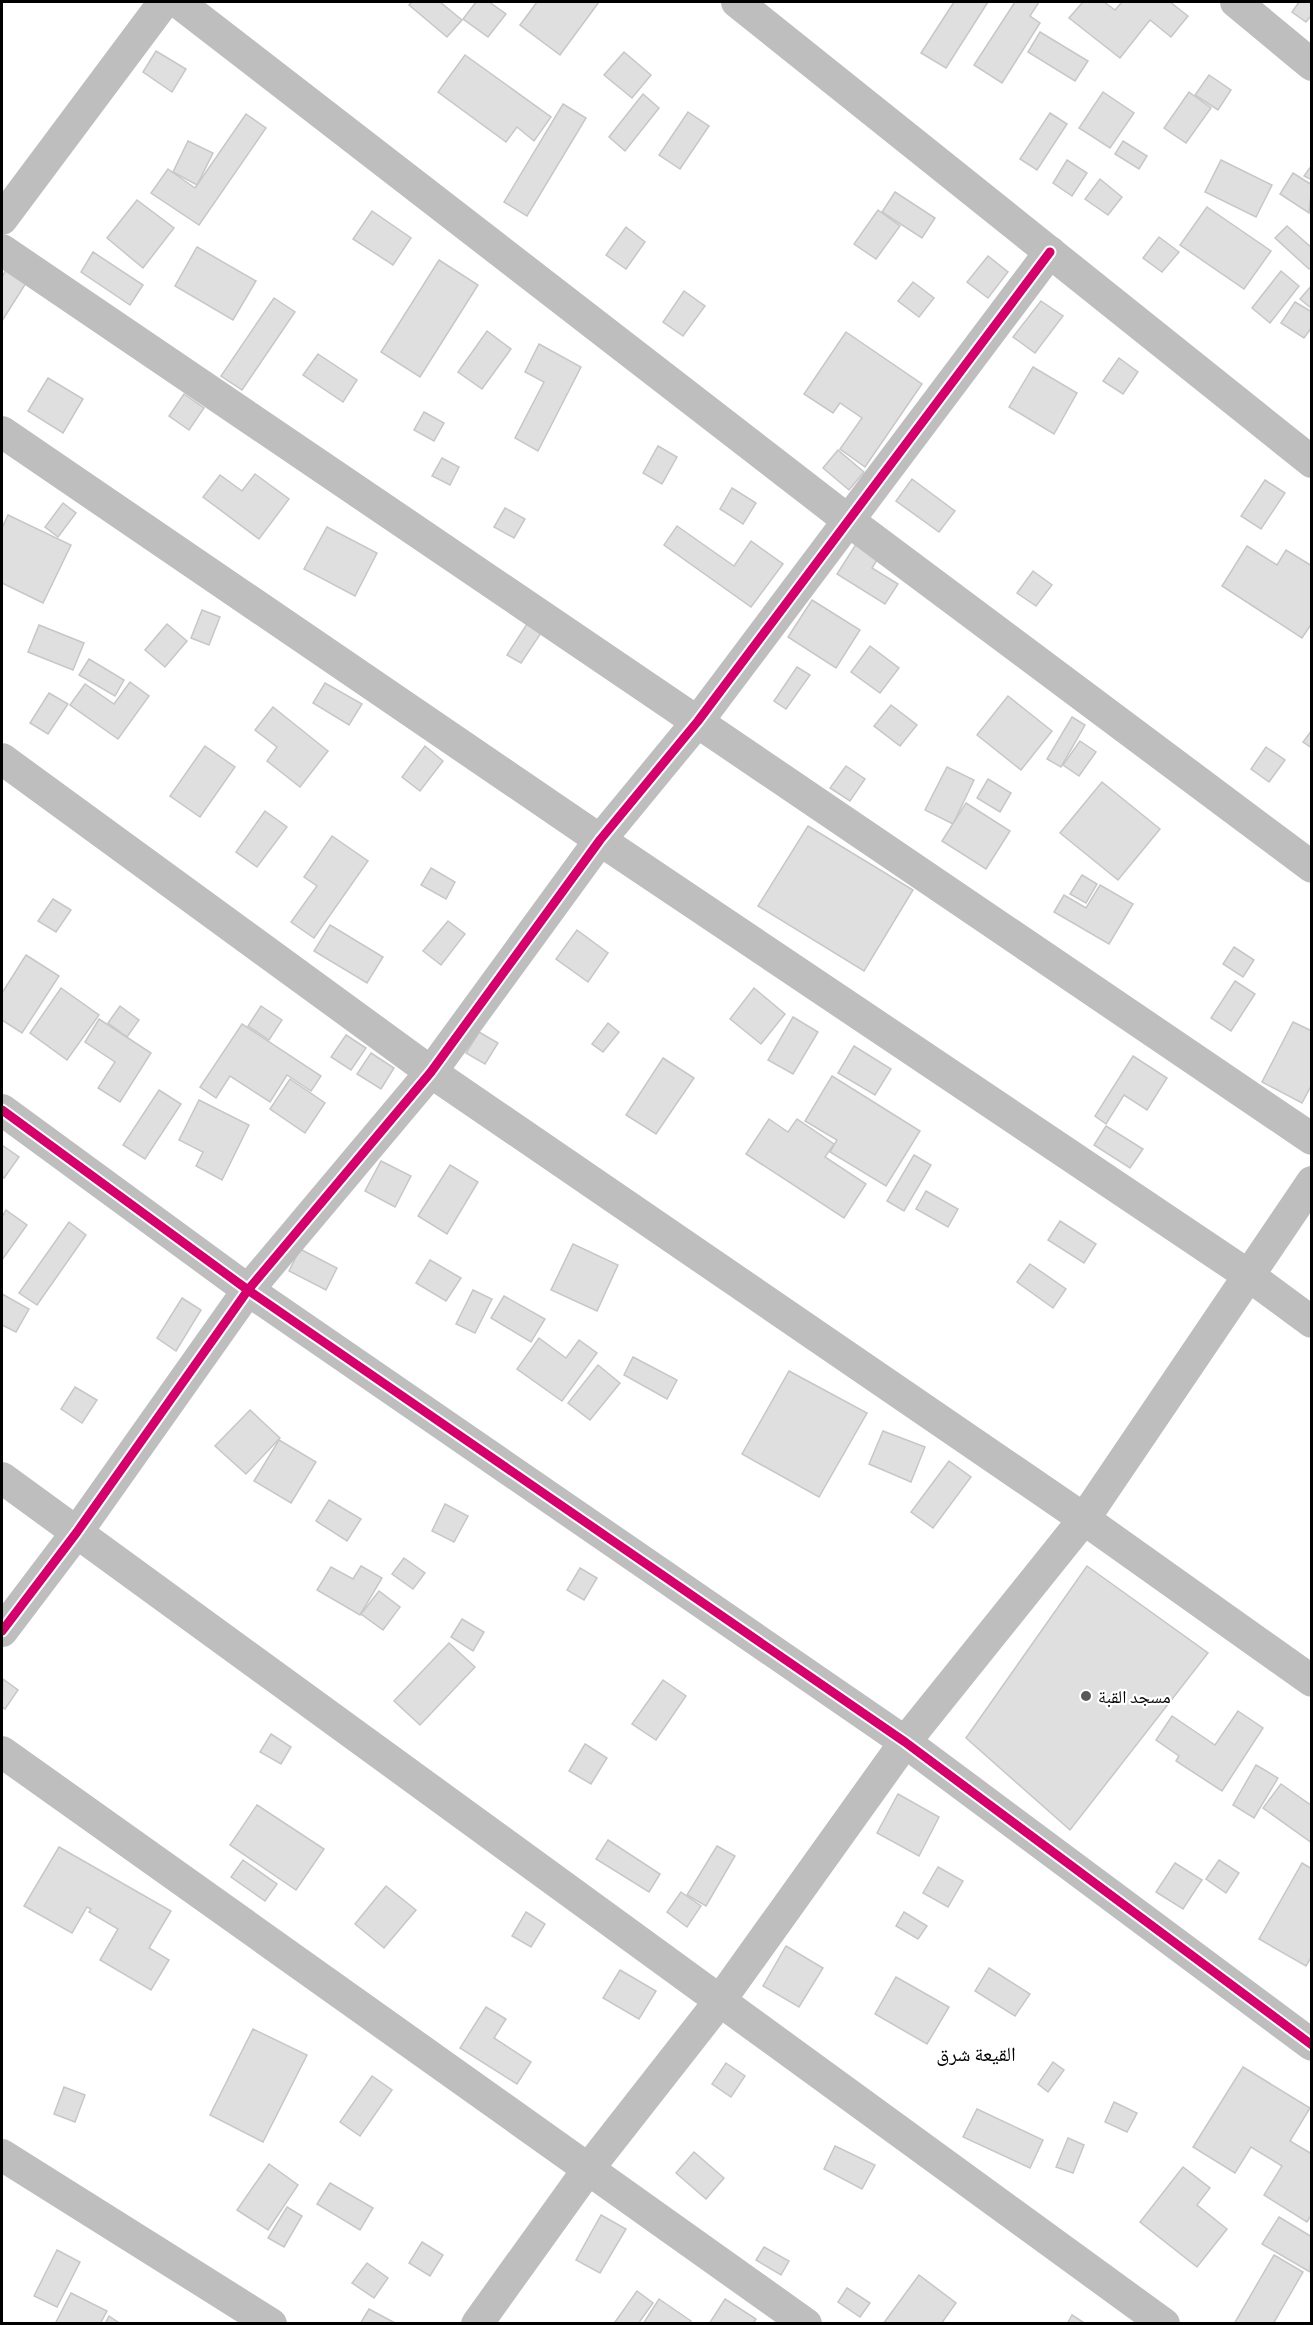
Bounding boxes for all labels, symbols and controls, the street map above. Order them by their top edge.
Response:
place label: مسجد القبة [1098,1685,1171,1708]
marker: مسجد القبة [1079,1689,1093,1703]
district label: القيعة شرق [936,2041,1016,2066]

